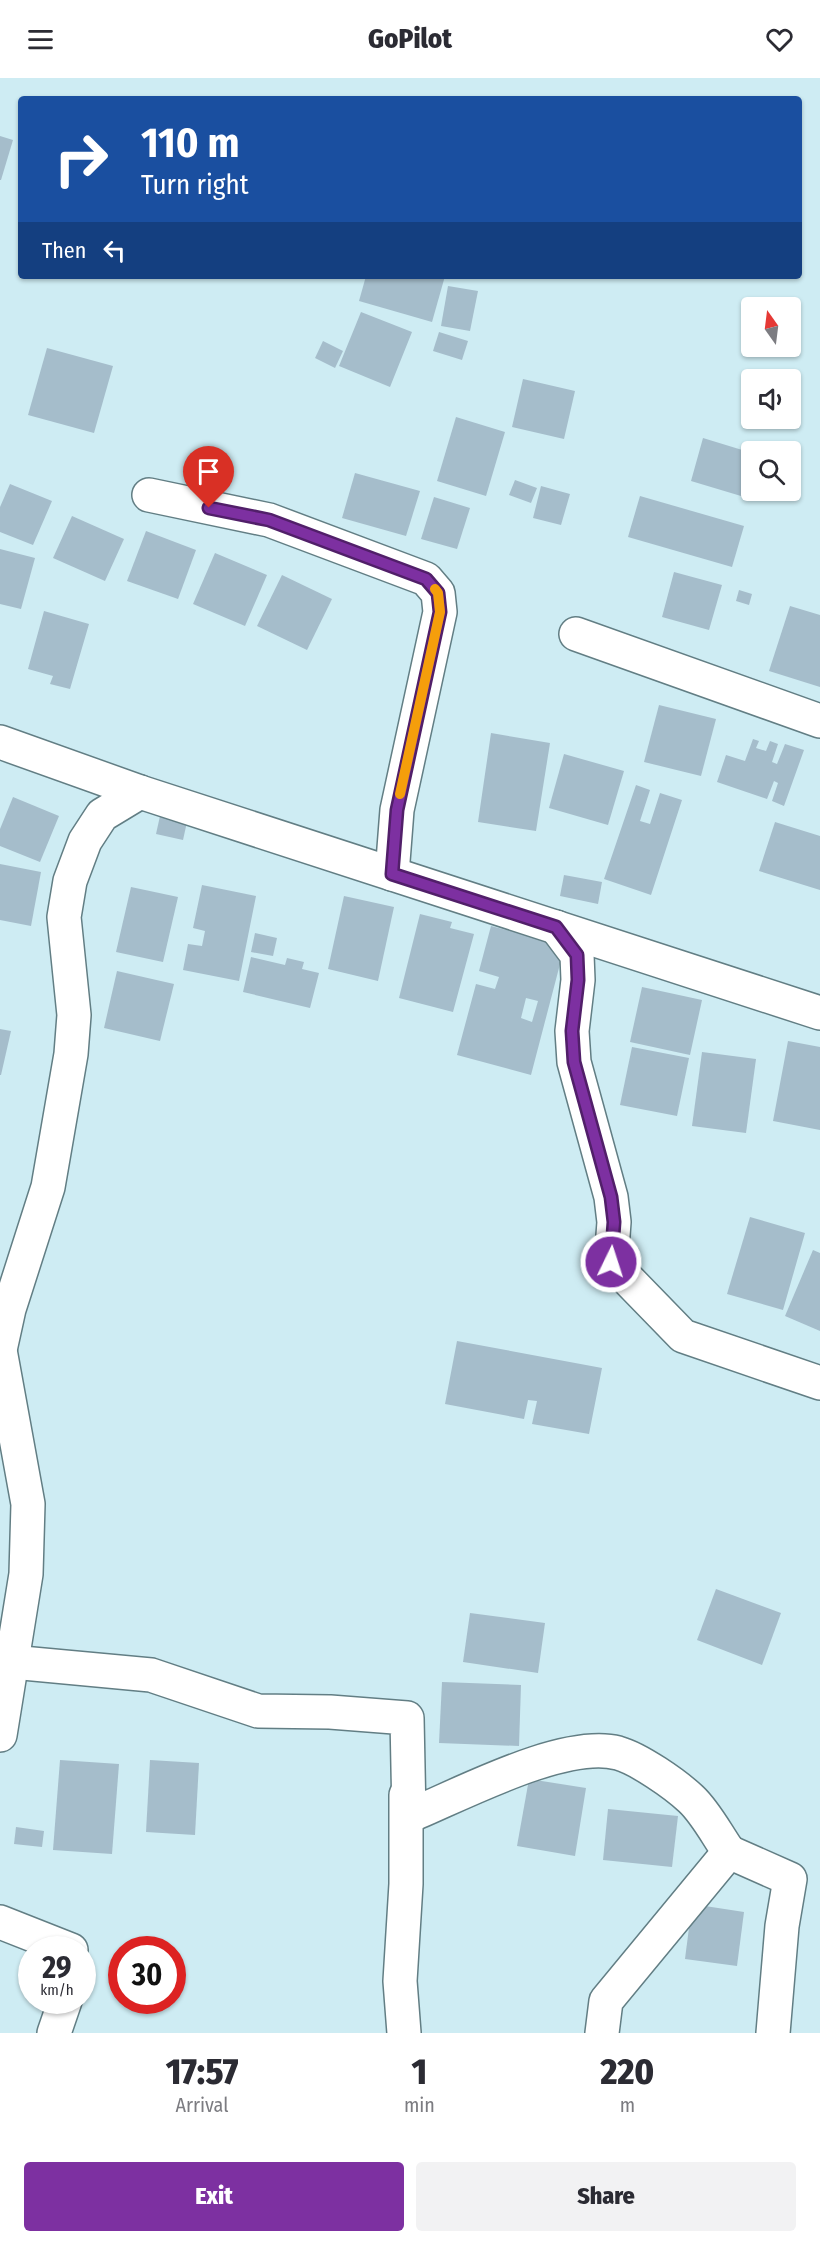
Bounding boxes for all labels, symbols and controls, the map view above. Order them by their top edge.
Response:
icon: menu [24,23,57,56]
text: GoPilot [368,23,452,55]
icon: heart [763,23,796,56]
text: 110 m [141,118,240,168]
icon: right [42,120,120,198]
text: Turn right [141,169,249,201]
icon: left [98,234,131,267]
text: Then [42,237,86,264]
north arrow [741,297,801,357]
map controls [741,297,801,501]
button: sound [741,369,801,429]
button: search [741,441,801,501]
pin [183,446,234,508]
icon: arrive [192,455,225,488]
position arrow [579,1230,643,1294]
speed limit sign: 30 [108,1936,186,2014]
text: 29 [42,1950,72,1986]
text: km/h [40,1981,74,1999]
text: 17:57 [166,2050,238,2094]
text: 1 [412,2050,427,2094]
text: 220 [601,2050,654,2094]
text: Arrival [175,2093,228,2117]
text: min [404,2093,435,2117]
text: m [620,2093,635,2117]
button: Exit [24,2162,404,2231]
button: Share [416,2162,796,2231]

